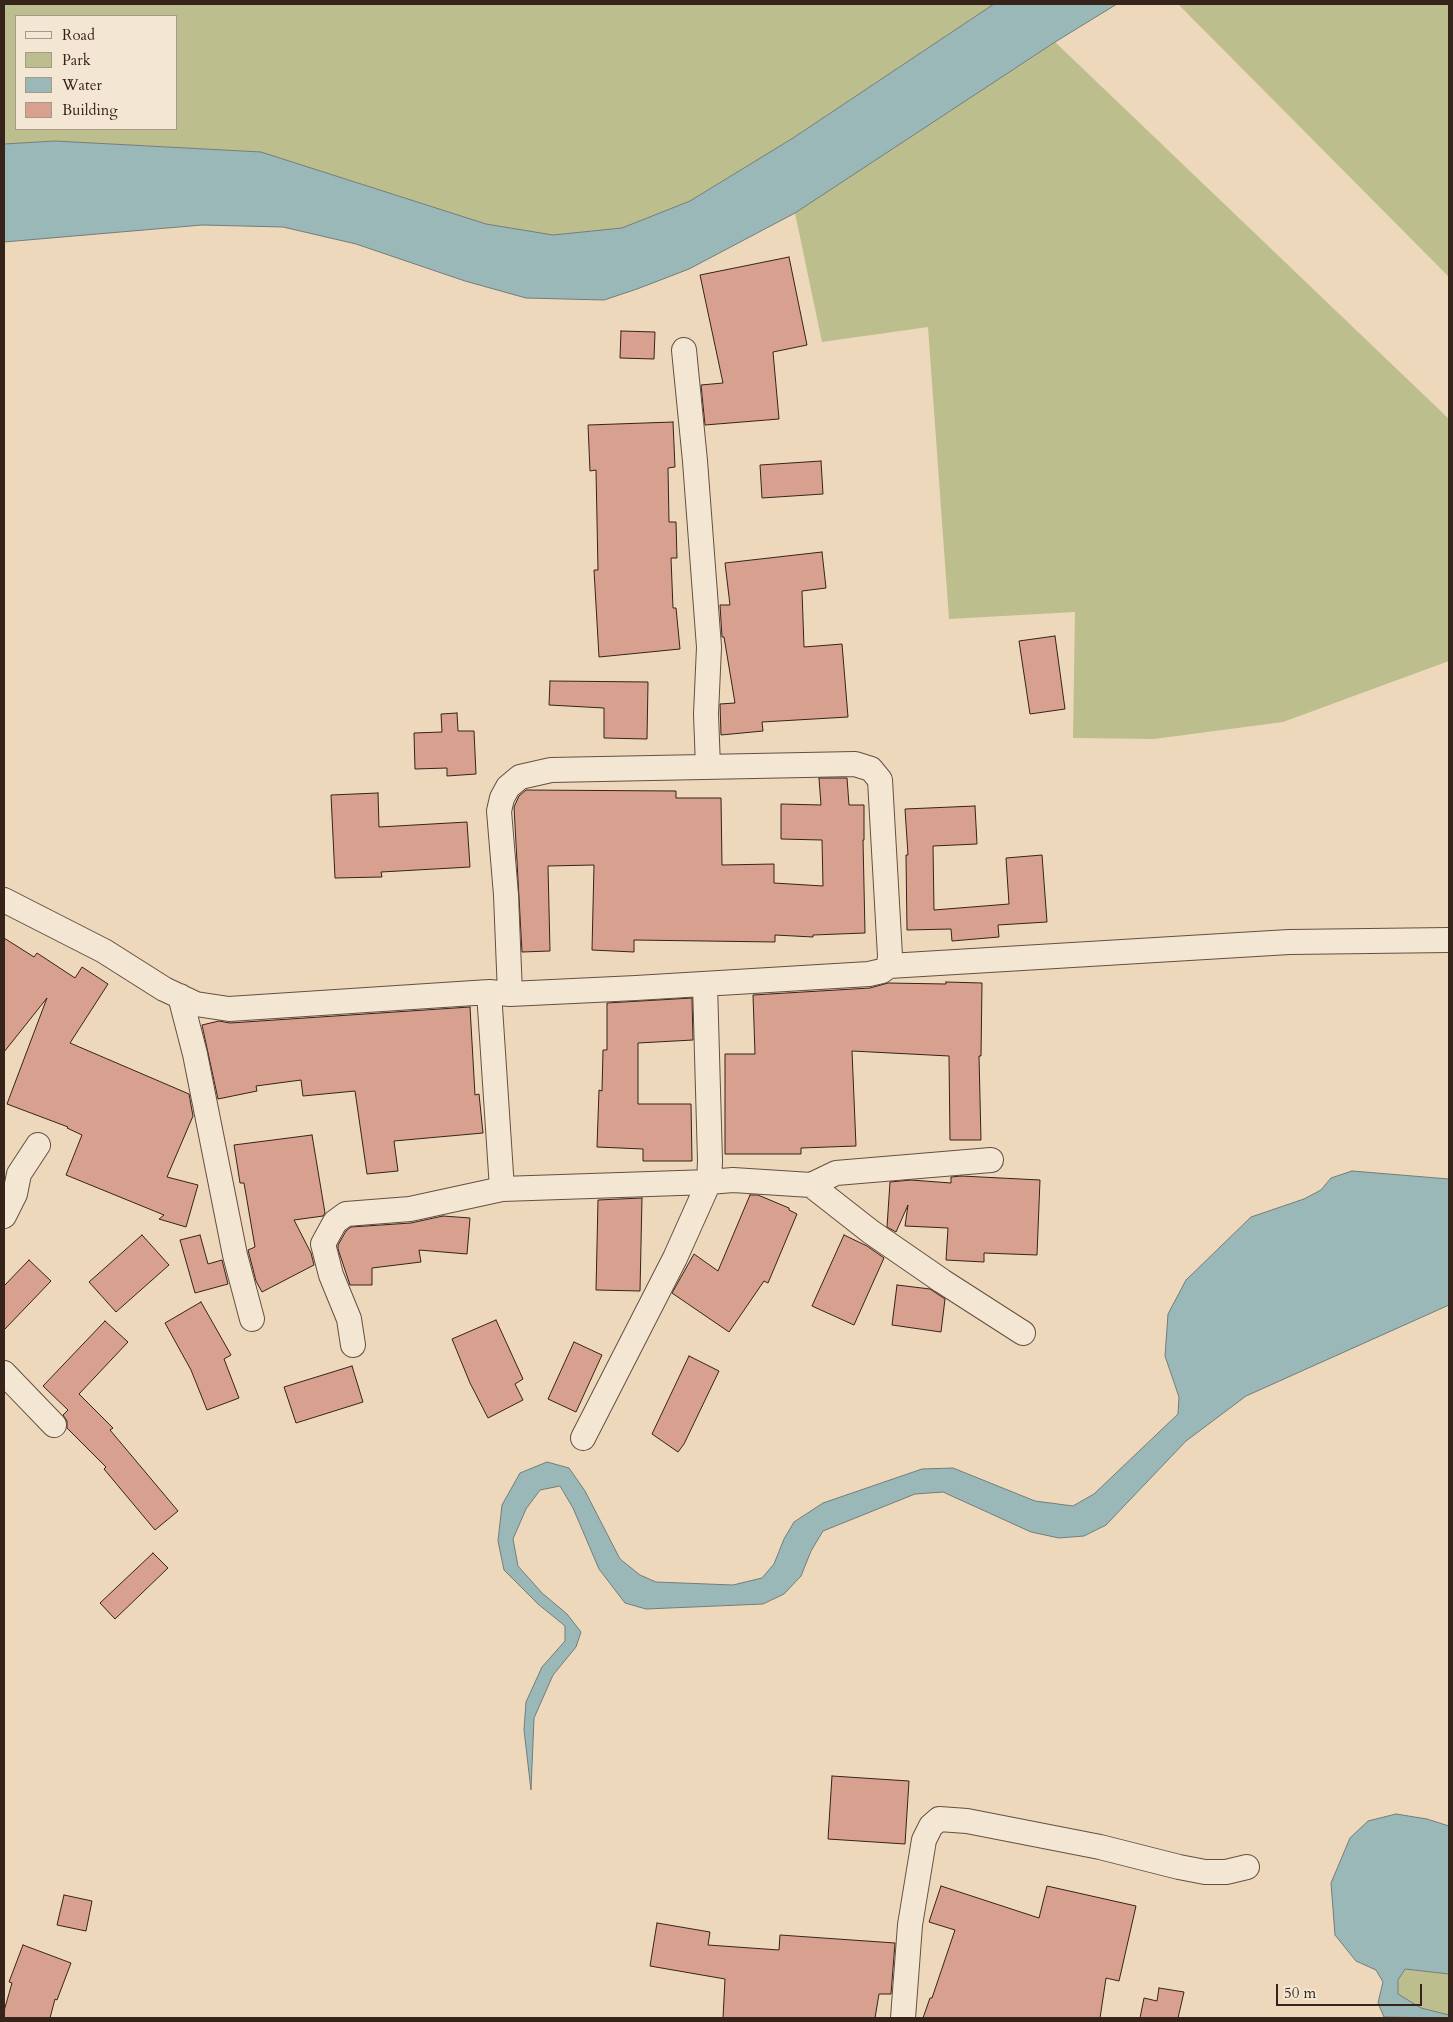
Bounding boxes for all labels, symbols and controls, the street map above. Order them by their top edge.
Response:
legend [15,15,178,130]
text: Road [62,25,95,45]
text: Park [62,50,91,70]
text: Water [62,75,102,95]
text: Building [62,100,118,120]
scale bar [1278,1974,1424,2006]
text: 50 m [1284,1983,1316,2003]

